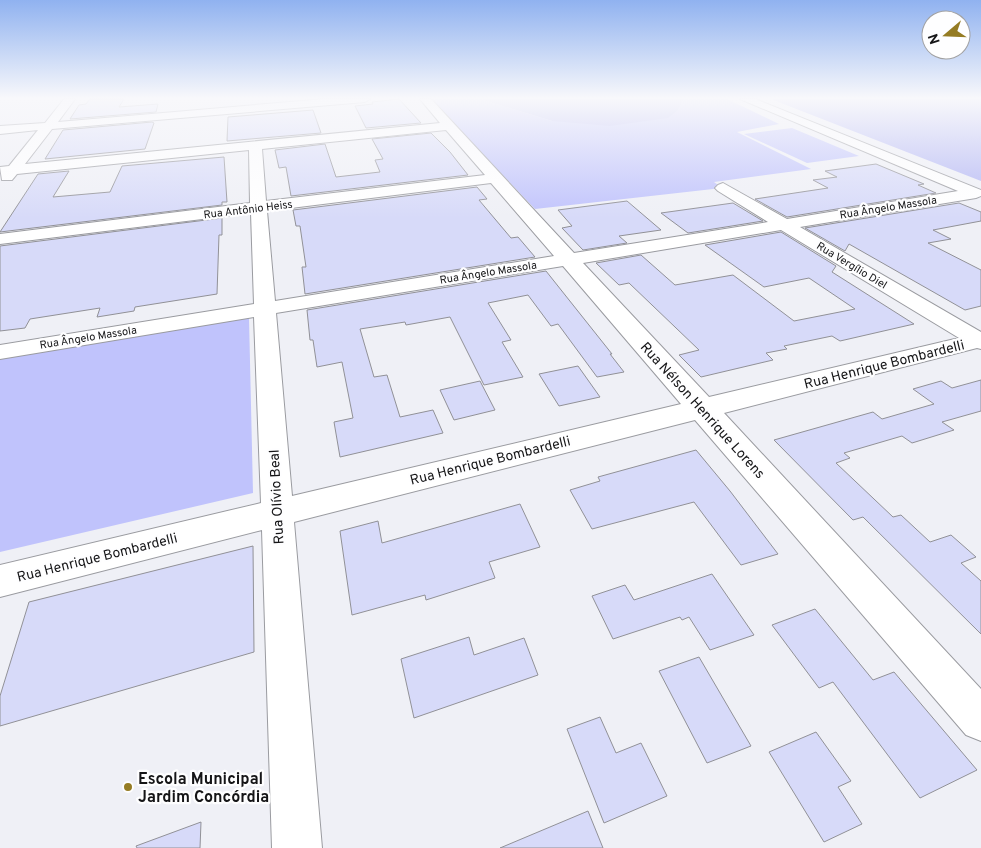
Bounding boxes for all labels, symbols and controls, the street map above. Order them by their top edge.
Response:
north arrow [921,10,971,60]
text: N [925,31,945,46]
street label: Rua Ângelo Massola [838,192,938,223]
street label: Rua Antônio Heiss [203,198,293,222]
street label: Rua Vergílio Diel [814,239,889,292]
street label: Rua Ângelo Massola [438,257,538,288]
street label: Rua Ângelo Massola [38,322,138,353]
street label: Rua Henrique Bombardelli [802,337,966,394]
street label: Rua Nélson Henrique Lorens [636,339,768,483]
street label: Rua Henrique Bombardelli [408,433,572,490]
street label: Rua Olívio Beal [267,449,288,545]
street label: Rua Henrique Bombardelli [15,530,179,587]
place label: Escola Municipal Jardim Concórdia [138,770,269,808]
marker: Escola Municipal Jardim Concórdia [122,781,134,793]

